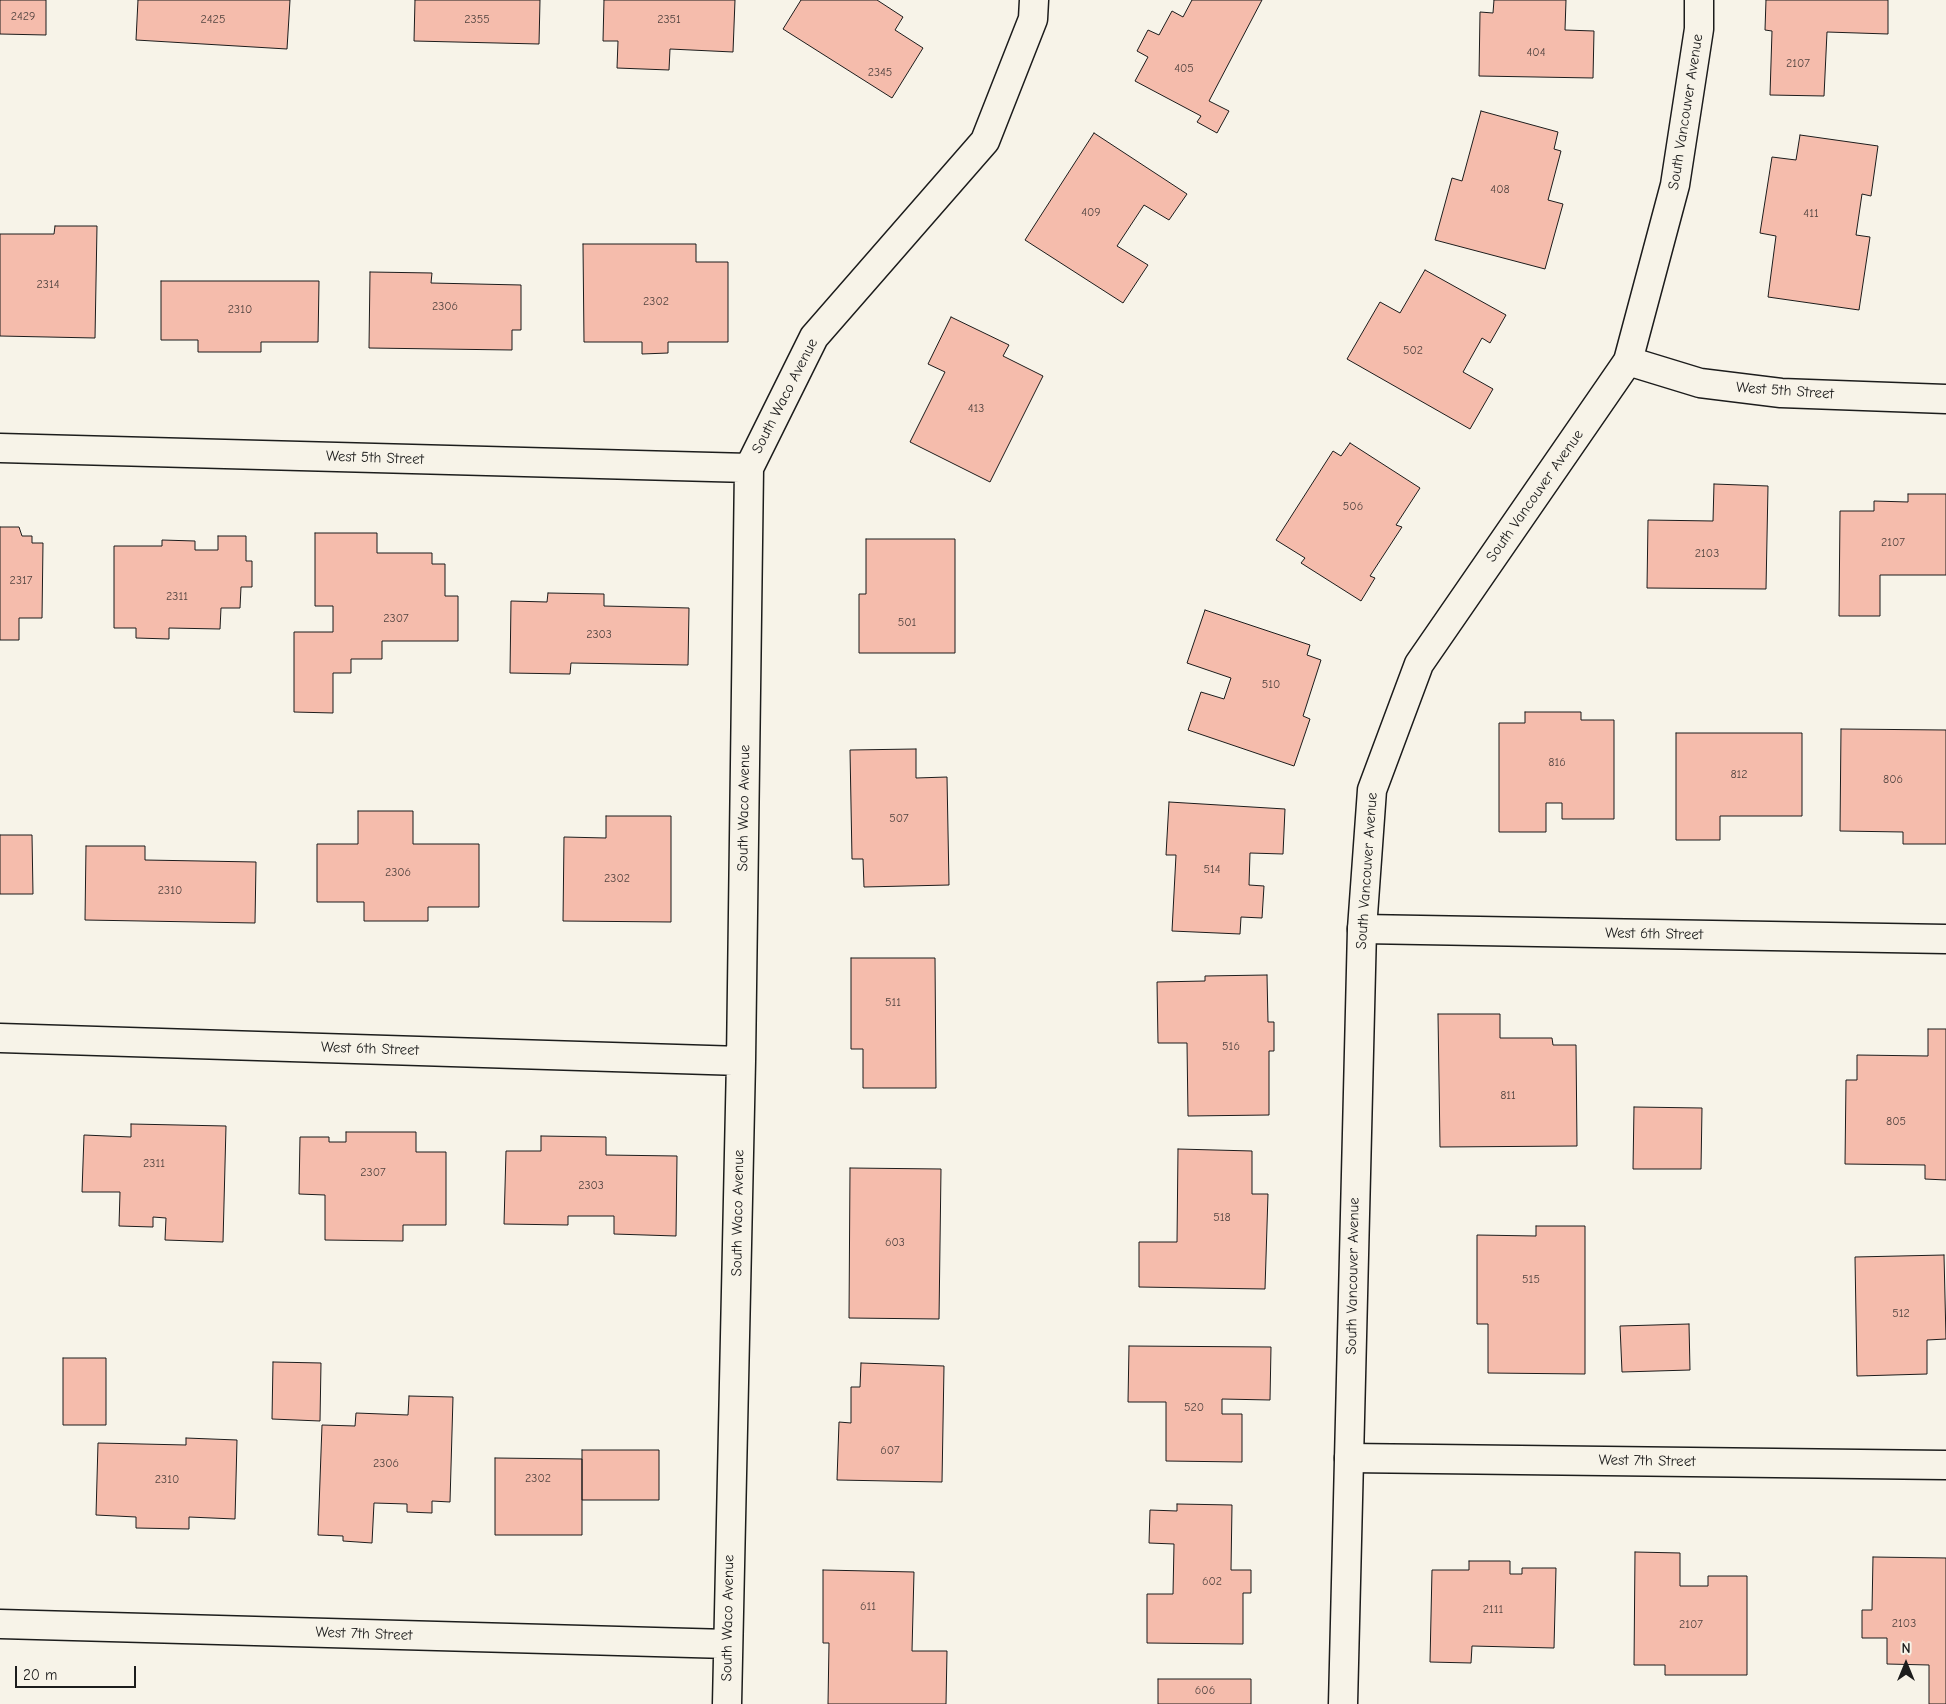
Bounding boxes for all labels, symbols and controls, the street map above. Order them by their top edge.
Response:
house number: 2429 [11,10,35,24]
house number: 2425 [201,13,225,27]
house number: 2355 [464,13,490,27]
house number: 2351 [657,13,681,27]
street label: South Vancouver Avenue [1665,33,1707,191]
house number: 404 [1527,46,1545,60]
house number: 2107 [1786,57,1810,71]
house number: 405 [1174,62,1194,76]
house number: 2345 [868,66,892,80]
house number: 408 [1490,183,1510,197]
house number: 409 [1081,206,1101,220]
house number: 411 [1803,207,1819,221]
house number: 2314 [37,278,59,292]
house number: 2302 [643,295,669,309]
house number: 2306 [432,300,458,314]
house number: 2310 [228,303,252,317]
street label: South Waco Avenue [748,335,822,457]
house number: 502 [1403,344,1423,358]
street label: West 5th Street [1735,379,1835,403]
house number: 413 [968,402,984,416]
street label: South Vancouver Avenue [1482,426,1588,566]
street label: West 5th Street [326,447,424,469]
house number: 506 [1343,500,1363,514]
house number: 2107 [1881,536,1905,550]
house number: 2103 [1695,547,1719,561]
house number: 2317 [10,574,32,588]
house number: 2311 [166,590,188,604]
house number: 2307 [383,612,409,626]
house number: 501 [898,616,916,630]
house number: 2303 [586,628,612,642]
house number: 510 [1262,678,1280,692]
street label: South Waco Avenue [734,744,754,872]
house number: 816 [1548,756,1566,770]
house number: 812 [1730,768,1748,782]
house number: 806 [1883,773,1903,787]
street label: South Vancouver Avenue [1353,792,1381,950]
house number: 507 [889,812,909,826]
house number: 514 [1203,863,1221,877]
house number: 2306 [385,866,411,880]
house number: 2302 [604,872,630,886]
house number: 2310 [158,884,182,898]
street label: West 6th Street [1605,924,1703,944]
house number: 511 [885,996,901,1010]
street label: West 6th Street [321,1038,419,1060]
house number: 516 [1222,1040,1240,1054]
house number: 811 [1500,1089,1516,1103]
house number: 805 [1886,1115,1906,1129]
street label: South Waco Avenue [728,1149,748,1277]
house number: 2311 [143,1157,165,1171]
house number: 2307 [360,1166,386,1180]
house number: 2303 [578,1179,604,1193]
street label: South Vancouver Avenue [1343,1197,1363,1355]
house number: 518 [1213,1211,1231,1225]
house number: 603 [885,1236,905,1250]
house number: 515 [1522,1273,1540,1287]
house number: 512 [1892,1307,1910,1321]
house number: 520 [1184,1401,1204,1415]
house number: 607 [880,1444,900,1458]
street label: West 7th Street [1598,1451,1696,1471]
house number: 2306 [373,1457,399,1471]
house number: 2302 [525,1472,551,1486]
house number: 2310 [155,1473,179,1487]
street label: South Waco Avenue [718,1554,738,1682]
house number: 602 [1202,1575,1222,1589]
house number: 611 [860,1600,876,1614]
house number: 2111 [1483,1603,1503,1617]
house number: 2103 [1892,1617,1916,1631]
house number: 2107 [1679,1618,1703,1632]
street label: West 7th Street [315,1623,413,1645]
north arrow [1881,1639,1931,1689]
text: N [1901,1640,1911,1657]
scale bar [18,1656,139,1688]
text: 20 m [23,1666,57,1684]
house number: 606 [1195,1684,1215,1698]

